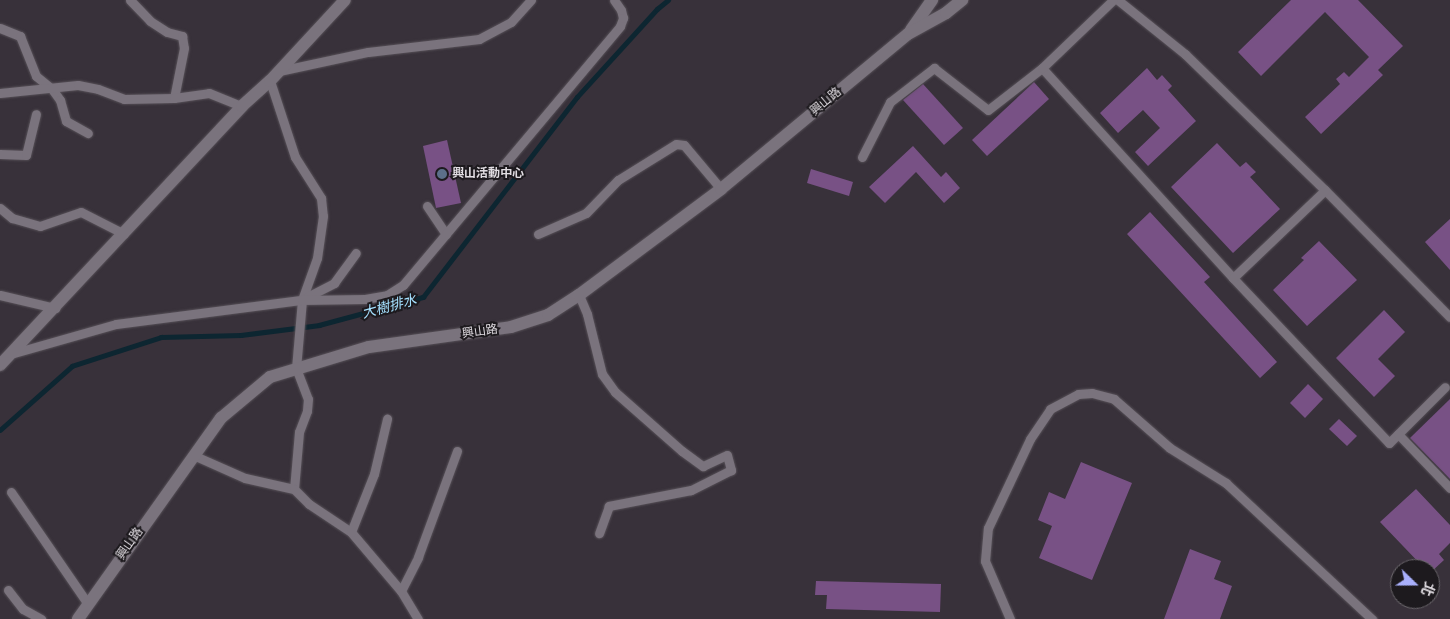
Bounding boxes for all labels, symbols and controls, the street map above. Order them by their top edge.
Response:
street label: 興山路 [808,85,844,119]
place label: 興山活動中心 [452,167,524,181]
marker: 興山活動中心 [436,168,448,180]
water label: 大樹排水 [360,291,418,321]
street label: 興山路 [461,322,499,342]
street label: 興山路 [114,525,146,563]
north arrow [1390,559,1440,609]
text: 北 [1418,580,1438,599]

